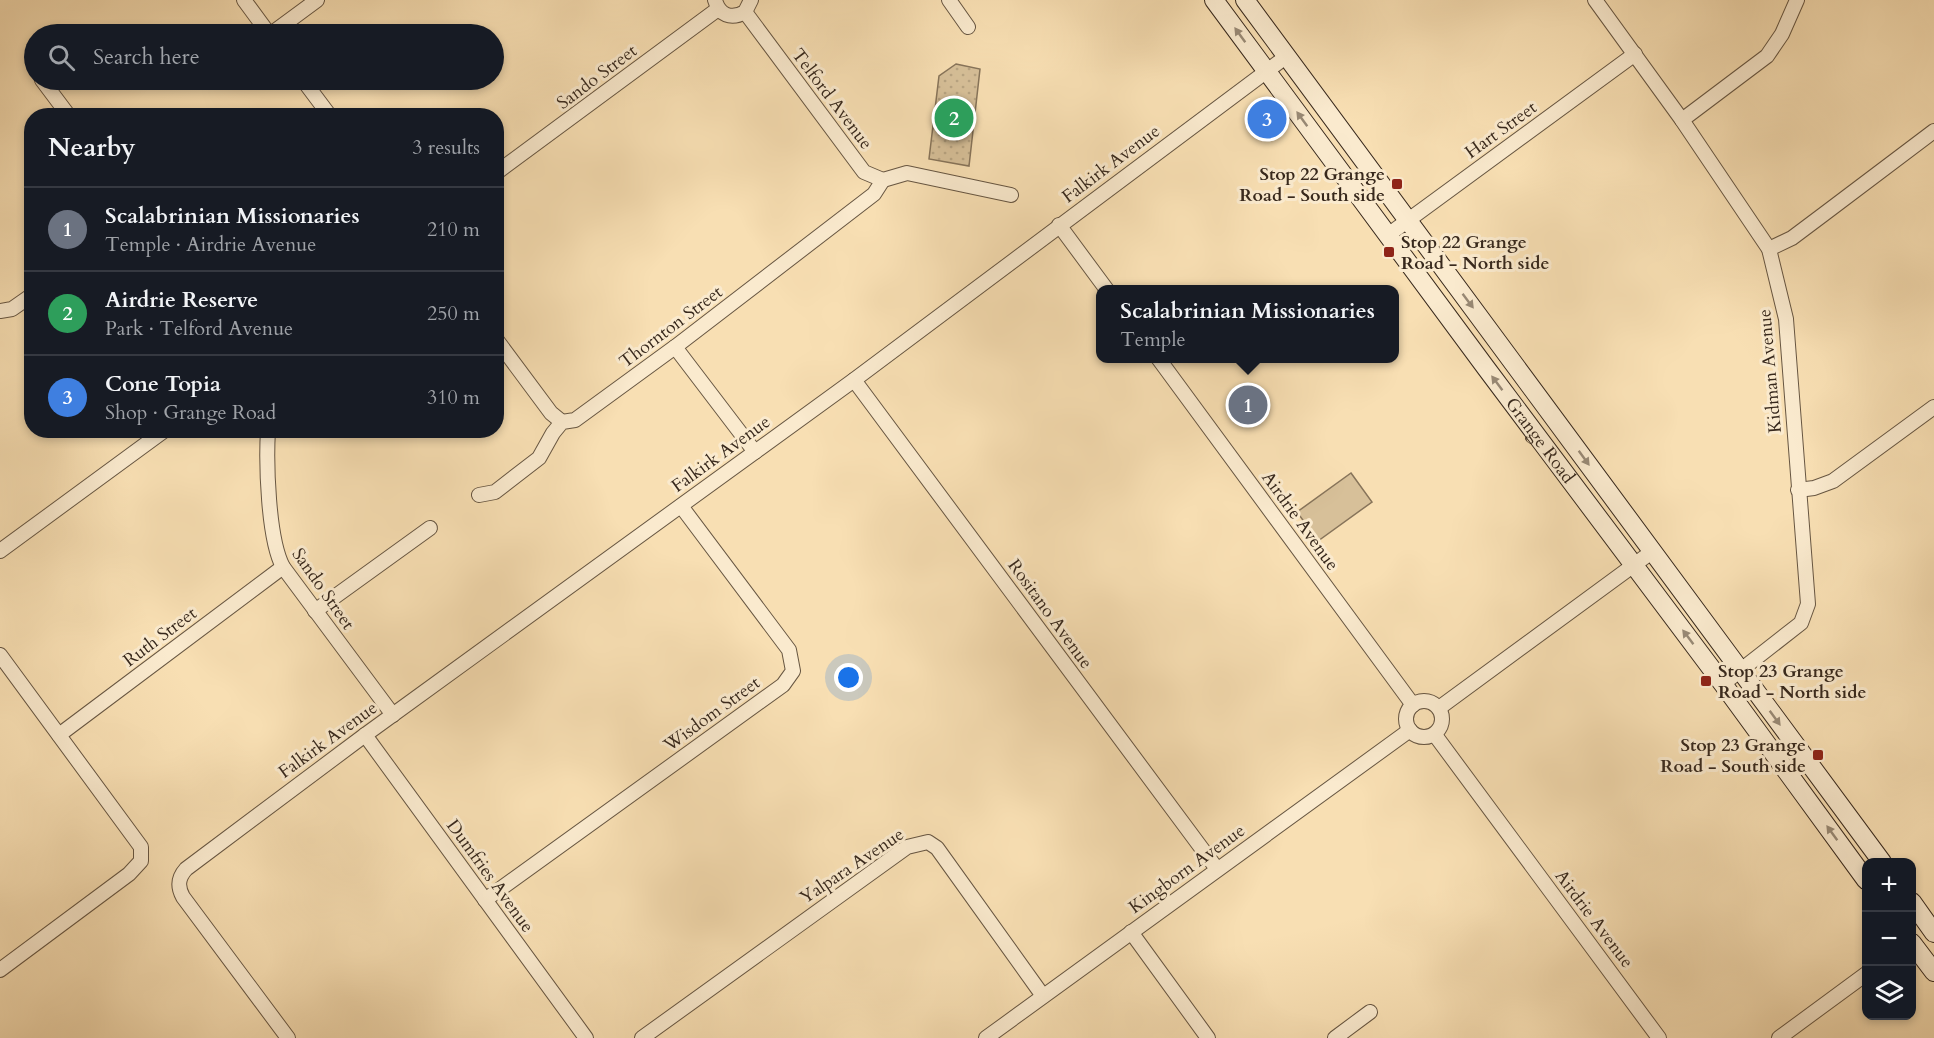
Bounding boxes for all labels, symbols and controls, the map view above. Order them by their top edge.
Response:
search box [24,24,504,90]
one-way arrow [1234,28,1246,44]
street label: Sando Street [552,38,642,115]
icon: search [45,41,78,74]
text: Search here [93,42,200,72]
street label: Telford Avenue [786,43,878,155]
street label: Hart Street [1460,95,1542,165]
pin: 2 [934,96,974,140]
pin: 3 [1248,96,1286,142]
one-way arrow [1296,111,1308,127]
street label: Falkirk Avenue [1057,119,1165,209]
text: Nearby [48,130,136,165]
text: 3 results [412,134,480,161]
place label: Stop 22 Grange Road - South side [1239,162,1385,208]
marker: Stop 22 Grange Road - South side [1390,177,1404,191]
text: Scalabrinian Missionaries [105,201,360,231]
text: 1 [62,216,73,243]
text: 210 m [427,216,480,243]
place label: Stop 22 Grange Road - North side [1401,230,1549,276]
text: Temple · Airdrie Avenue [105,231,316,258]
marker: Stop 22 Grange Road - North side [1382,245,1396,259]
street label: Thornton Street [614,280,728,374]
text: Airdrie Reserve [105,285,258,315]
popup [1096,285,1399,363]
one-way arrow [1462,293,1474,309]
text: Scalabrinian Missionaries [1120,296,1375,326]
text: 2 [62,300,73,327]
text: 250 m [427,300,480,327]
street label: Kidman Avenue [1752,308,1788,434]
text: Park · Telford Avenue [105,315,293,342]
text: Temple [1120,326,1186,353]
text: Cone Topia [105,369,221,399]
one-way arrow [1491,376,1503,392]
pin: 1 [1228,382,1268,428]
text: 3 [62,384,73,411]
text: 310 m [427,384,480,411]
street label: Grange Road [1500,392,1581,489]
text: Shop · Grange Road [105,399,276,426]
street label: Falkirk Avenue [666,410,776,498]
one-way arrow [1578,449,1590,465]
street label: Airdrie Avenue [1255,466,1345,576]
street label: Sando Street [286,543,361,635]
street label: Rositano Avenue [1002,554,1098,674]
street label: Ruth Street [118,601,202,673]
one-way arrow [1682,629,1694,645]
place label: Stop 23 Grange Road - North side [1718,659,1866,705]
your location [834,663,863,692]
street label: Wisdom Street [658,670,766,758]
marker: Stop 23 Grange Road - North side [1699,674,1713,688]
street label: Falkirk Avenue [273,696,383,784]
one-way arrow [1769,709,1781,725]
place label: Stop 23 Grange Road - South side [1660,733,1806,779]
marker: Stop 23 Grange Road - South side [1811,748,1825,762]
street label: Dumfries Avenue [440,814,540,938]
street label: Kingborn Avenue [1124,818,1250,920]
street label: Yalpara Avenue [795,822,909,910]
one-way arrow [1826,826,1838,842]
map controls [1862,858,1916,1020]
button: + [1862,858,1916,912]
street label: Airdrie Avenue [1549,865,1639,973]
button: − [1862,912,1916,966]
button: layers [1862,966,1916,1020]

